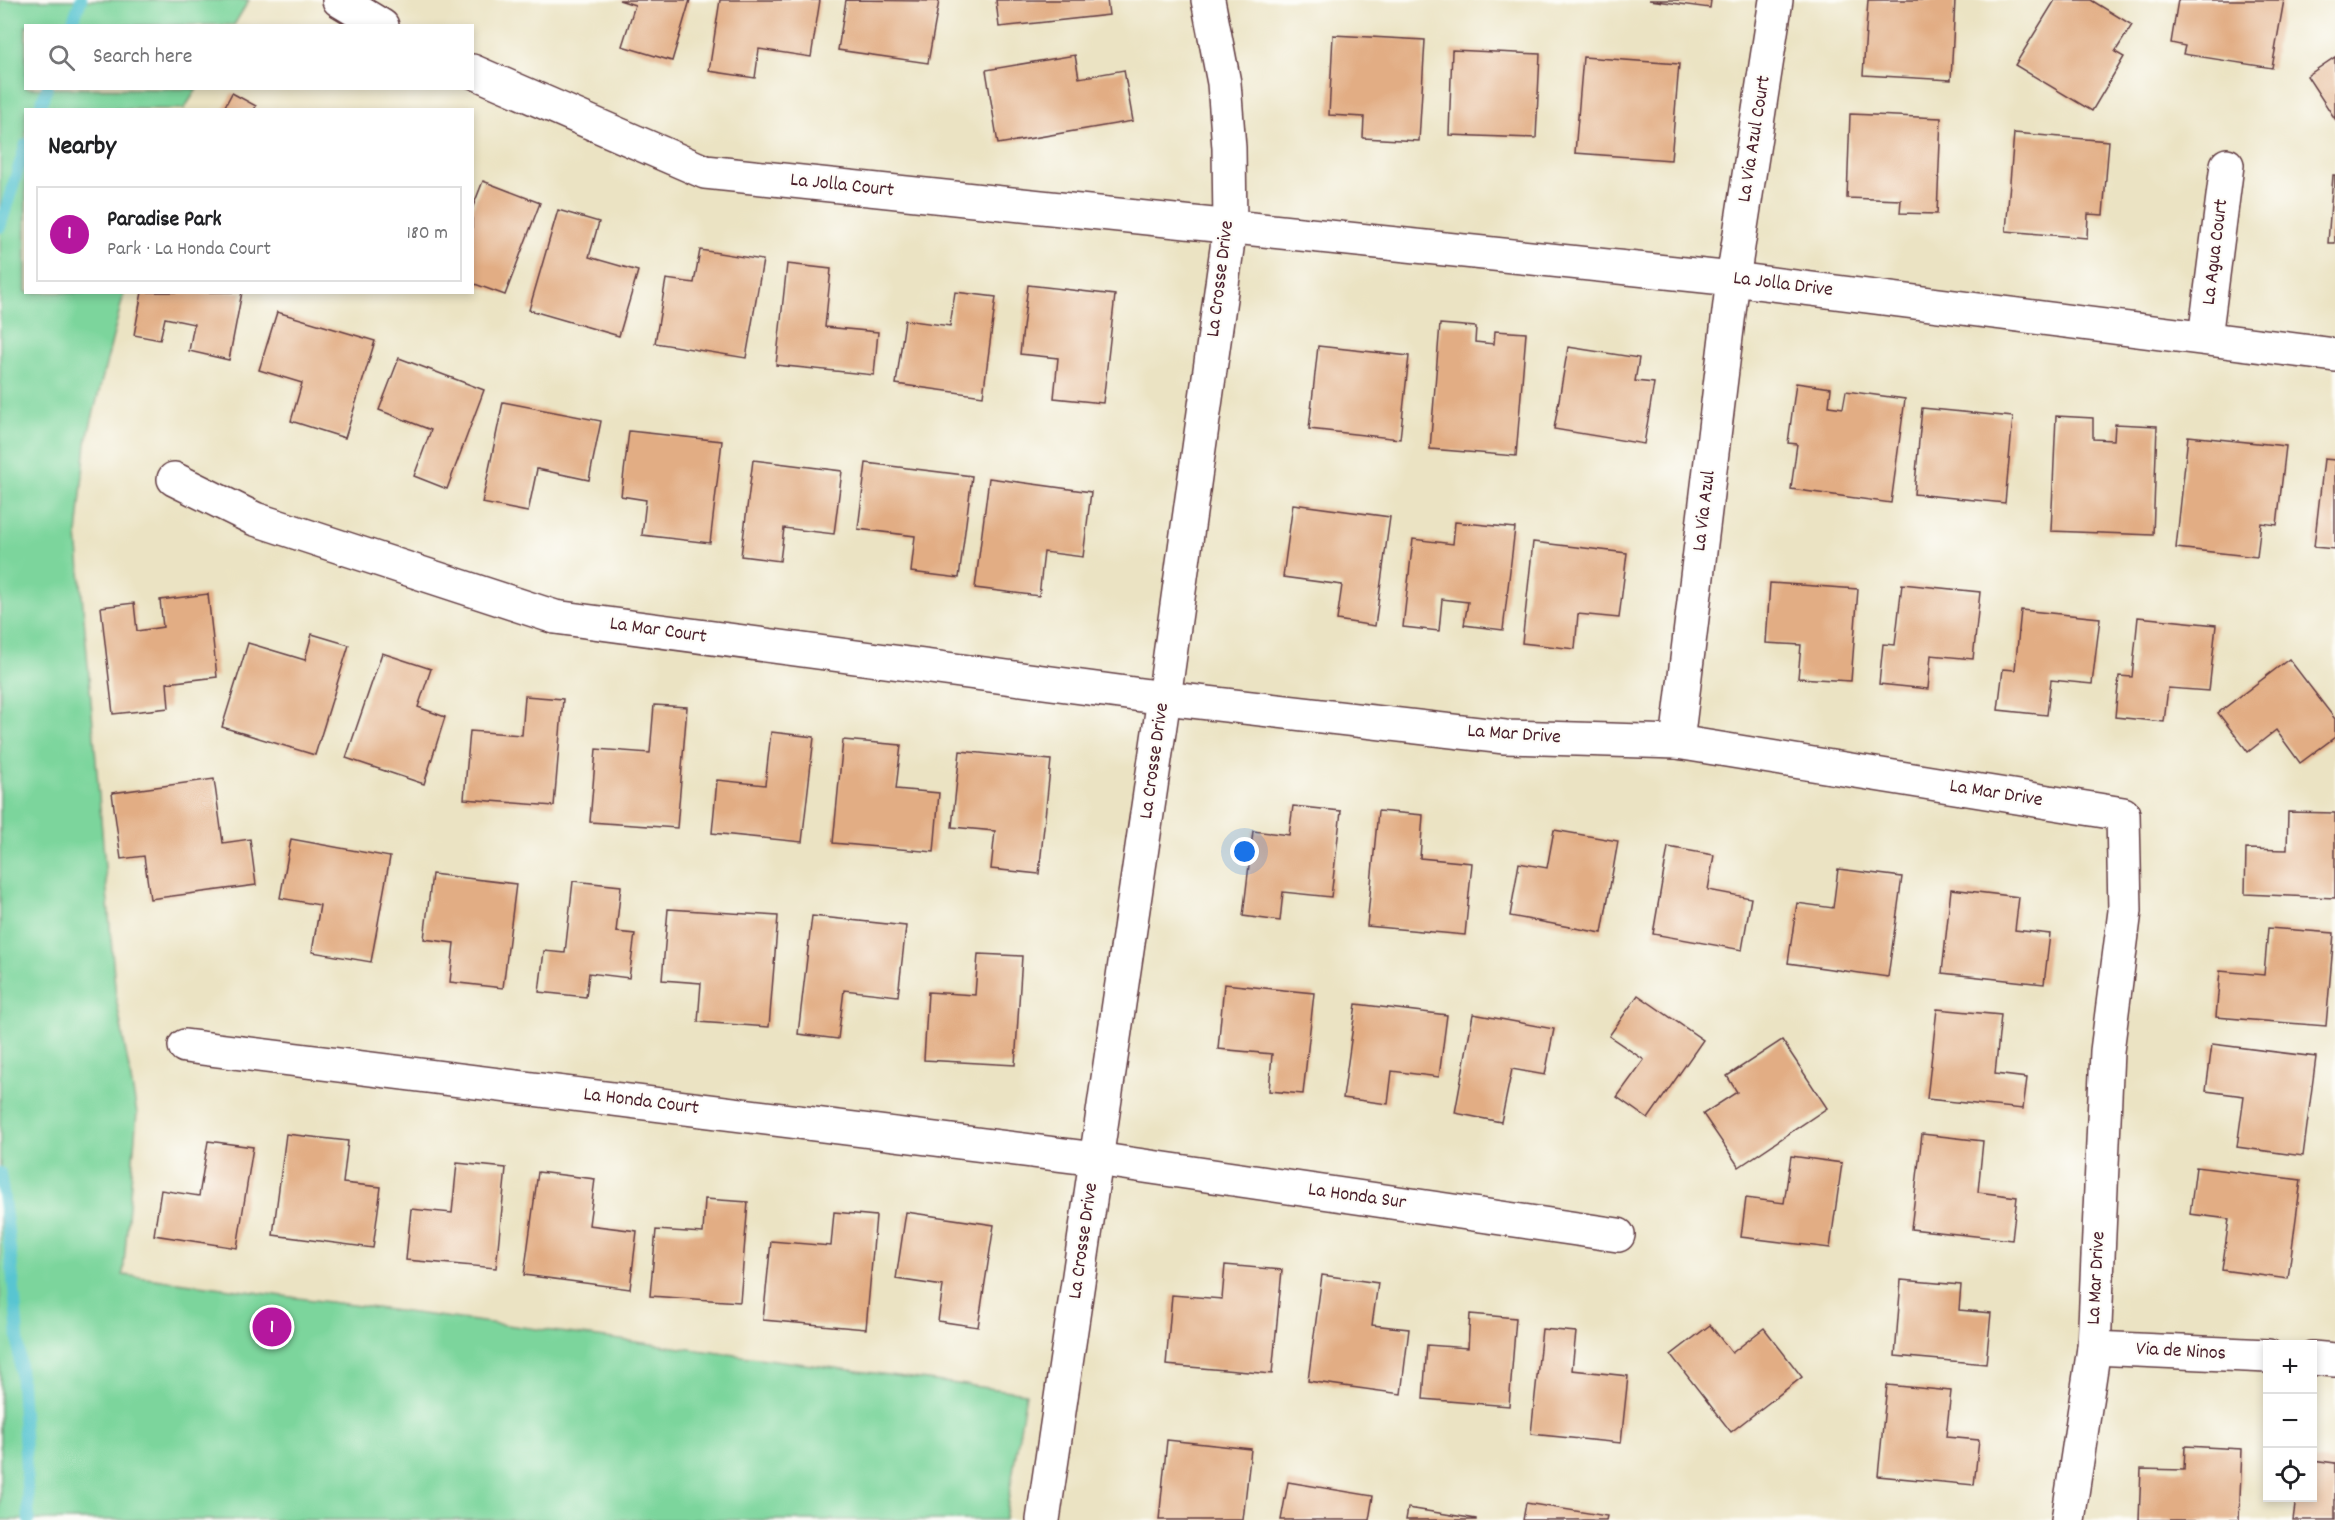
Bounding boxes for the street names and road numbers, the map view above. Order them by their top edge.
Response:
street label: La Via Azul Court [1731,74,1779,204]
street label: La Jolla Court [789,167,895,205]
street label: La Agua Court [2196,197,2236,307]
street label: La Crosse Drive [1200,219,1242,339]
street label: La Jolla Drive [1731,265,1835,305]
street label: La Via Azul [1686,469,1724,553]
street label: La Mar Court [608,610,708,652]
street label: La Crosse Drive [1133,701,1177,821]
street label: La Mar Drive [1466,718,1562,752]
street label: La Mar Drive [1947,773,2045,815]
street label: La Honda Court [582,1081,700,1123]
street label: La Honda Sur [1306,1176,1408,1218]
street label: La Crosse Drive [1062,1181,1106,1301]
street label: La Mar Drive [2081,1230,2113,1326]
street label: Via de Ninos [2135,1336,2227,1368]

